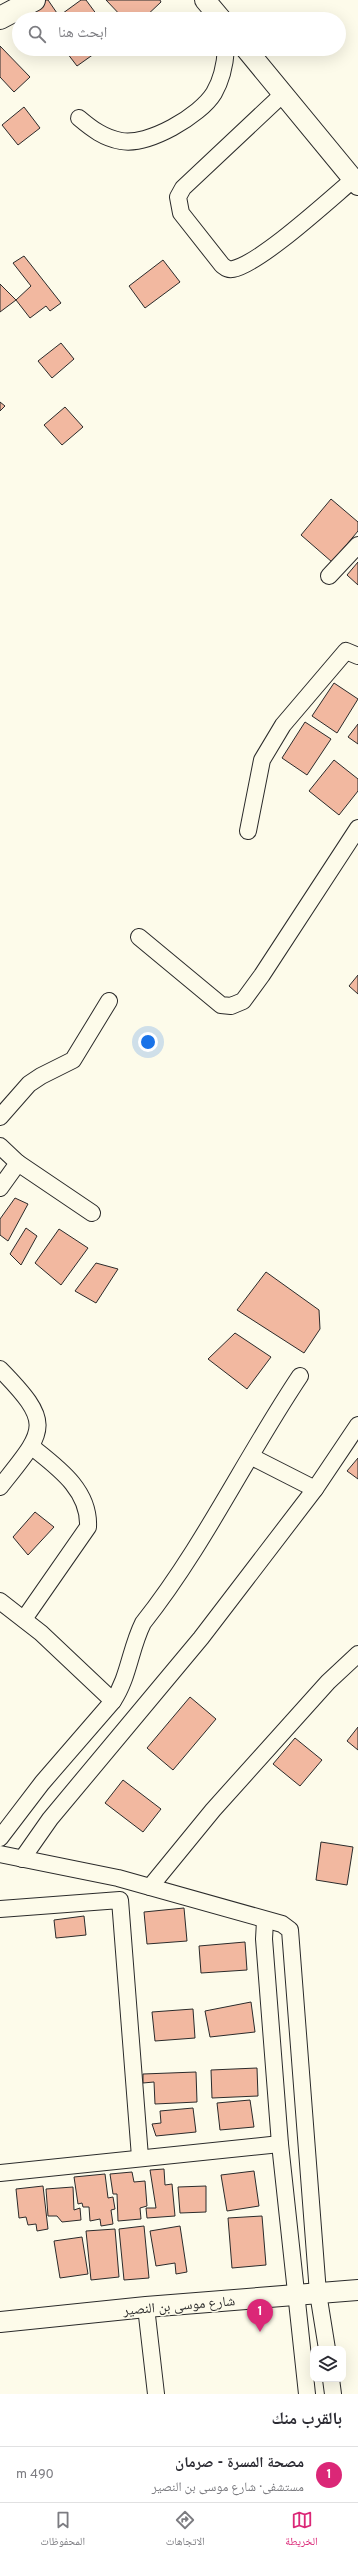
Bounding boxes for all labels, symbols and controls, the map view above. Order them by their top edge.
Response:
search box [12,12,346,56]
icon: search [26,23,48,45]
text: ابحث هنا [58,24,107,43]
your location [138,1032,158,1052]
street label: شارع موسى بن النصير [121,2293,236,2320]
pin: 1 [247,2299,273,2332]
map controls [310,2346,346,2382]
button: layers [310,2346,346,2382]
text: بالقرب منك [271,2409,342,2431]
text: مصحة المسرة - صرمان [175,2454,304,2473]
text: 490 m [16,2467,54,2483]
text: 1 [326,2467,332,2483]
text: مستشفى · شارع موسى بن النصير [152,2480,304,2496]
tab: المحفوظات [40,2509,85,2552]
tab: الاتجاهات [166,2509,205,2552]
tab: الخريطة [285,2509,318,2552]

